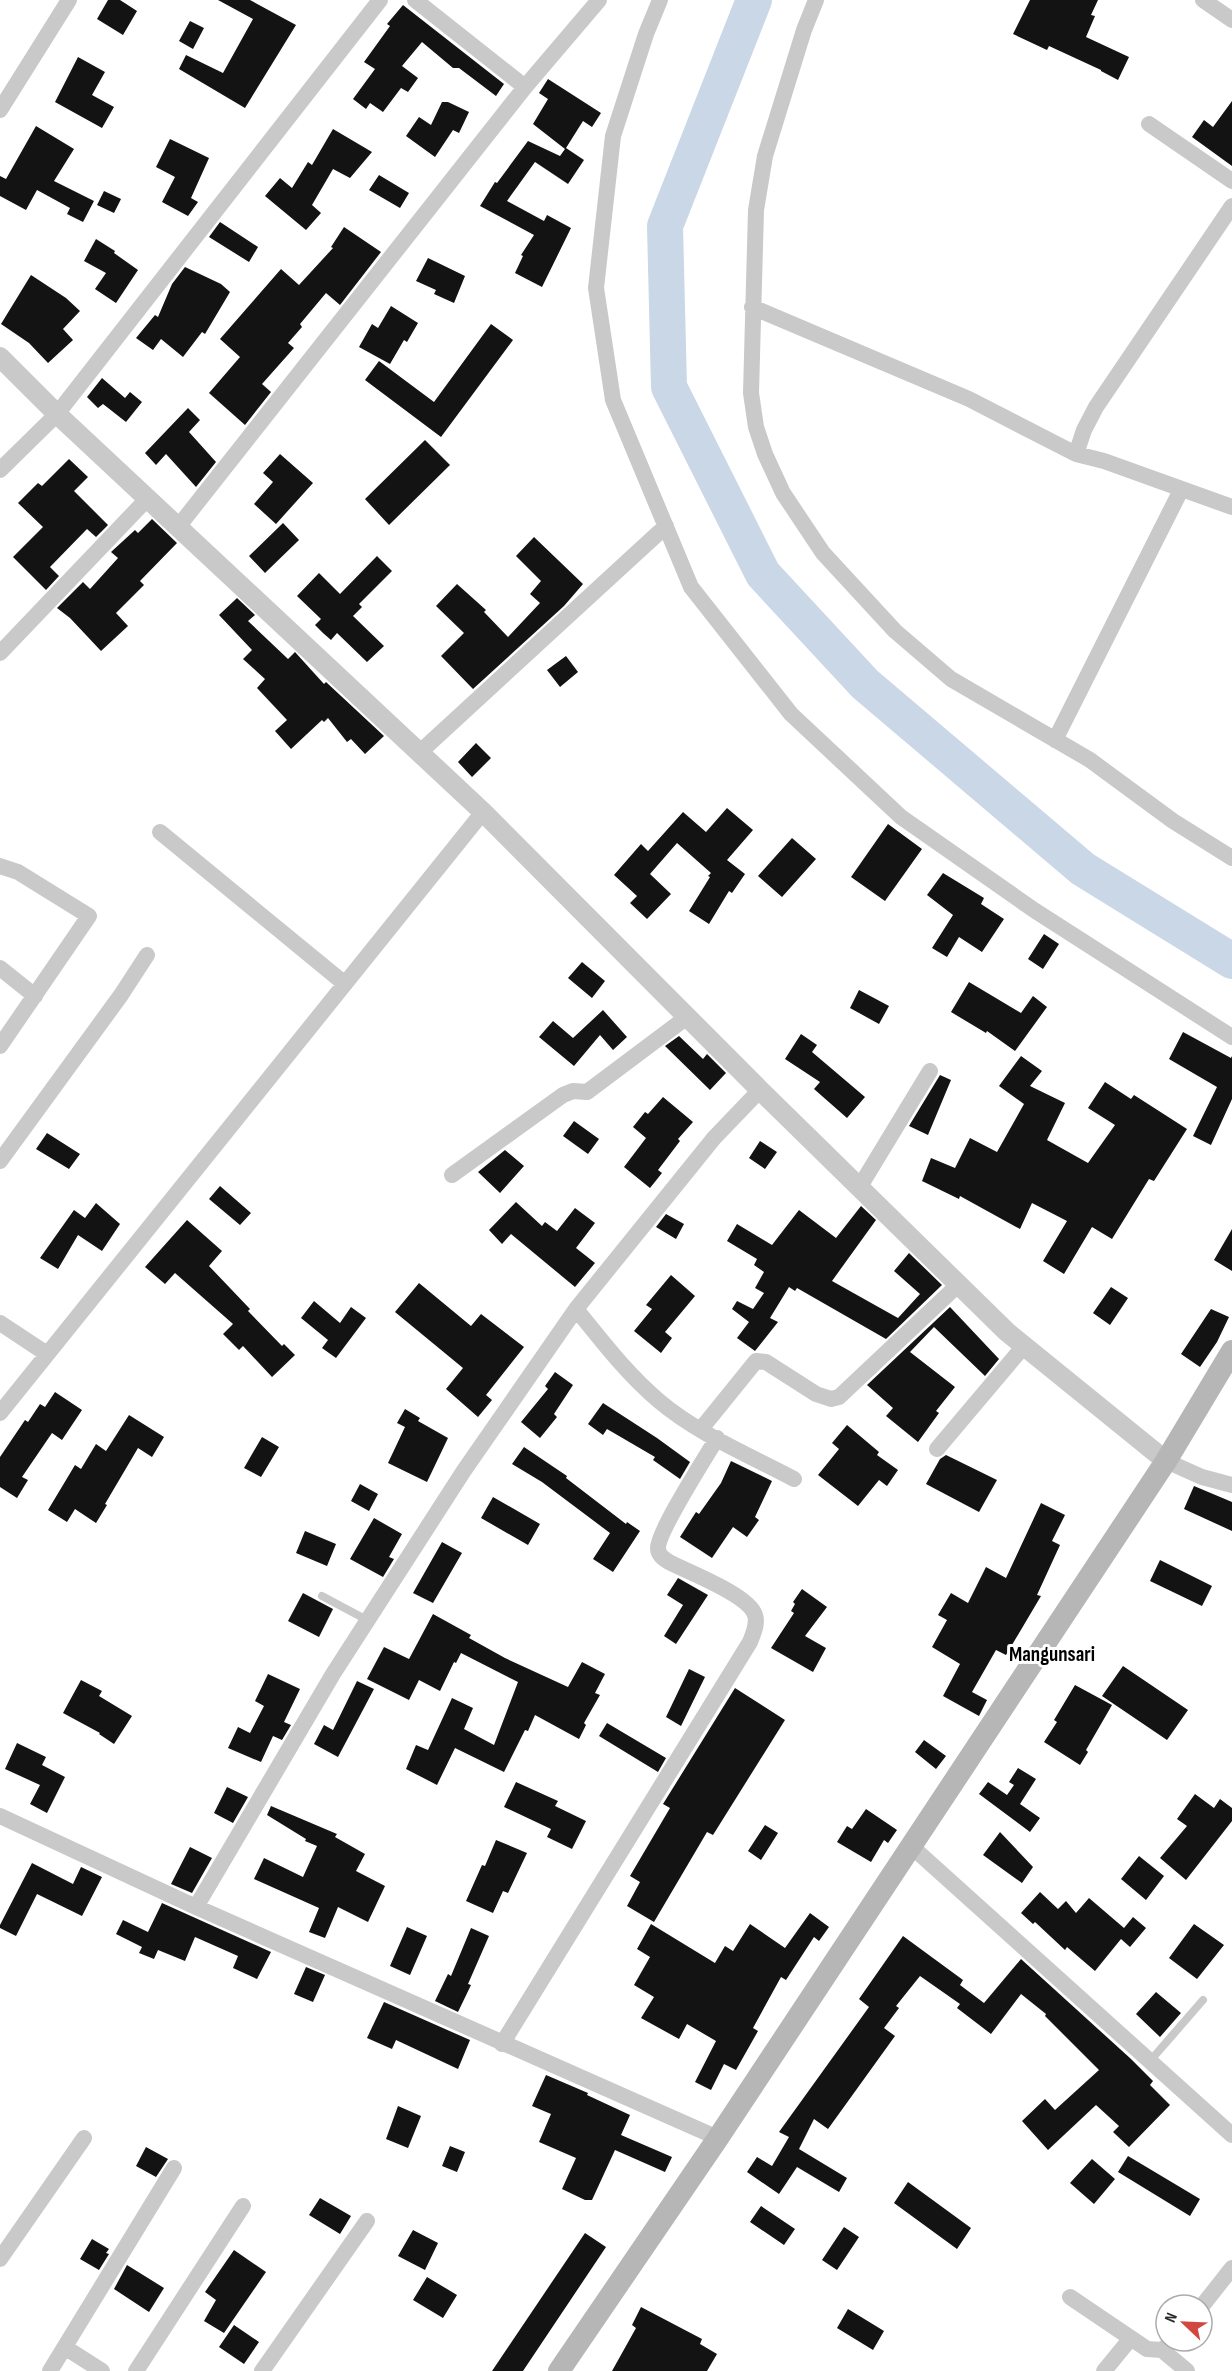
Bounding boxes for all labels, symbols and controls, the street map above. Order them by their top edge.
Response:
district label: Mangunsari [1009,1642,1095,1667]
north arrow [1154,2293,1214,2353]
text: N [1161,2310,1182,2325]

